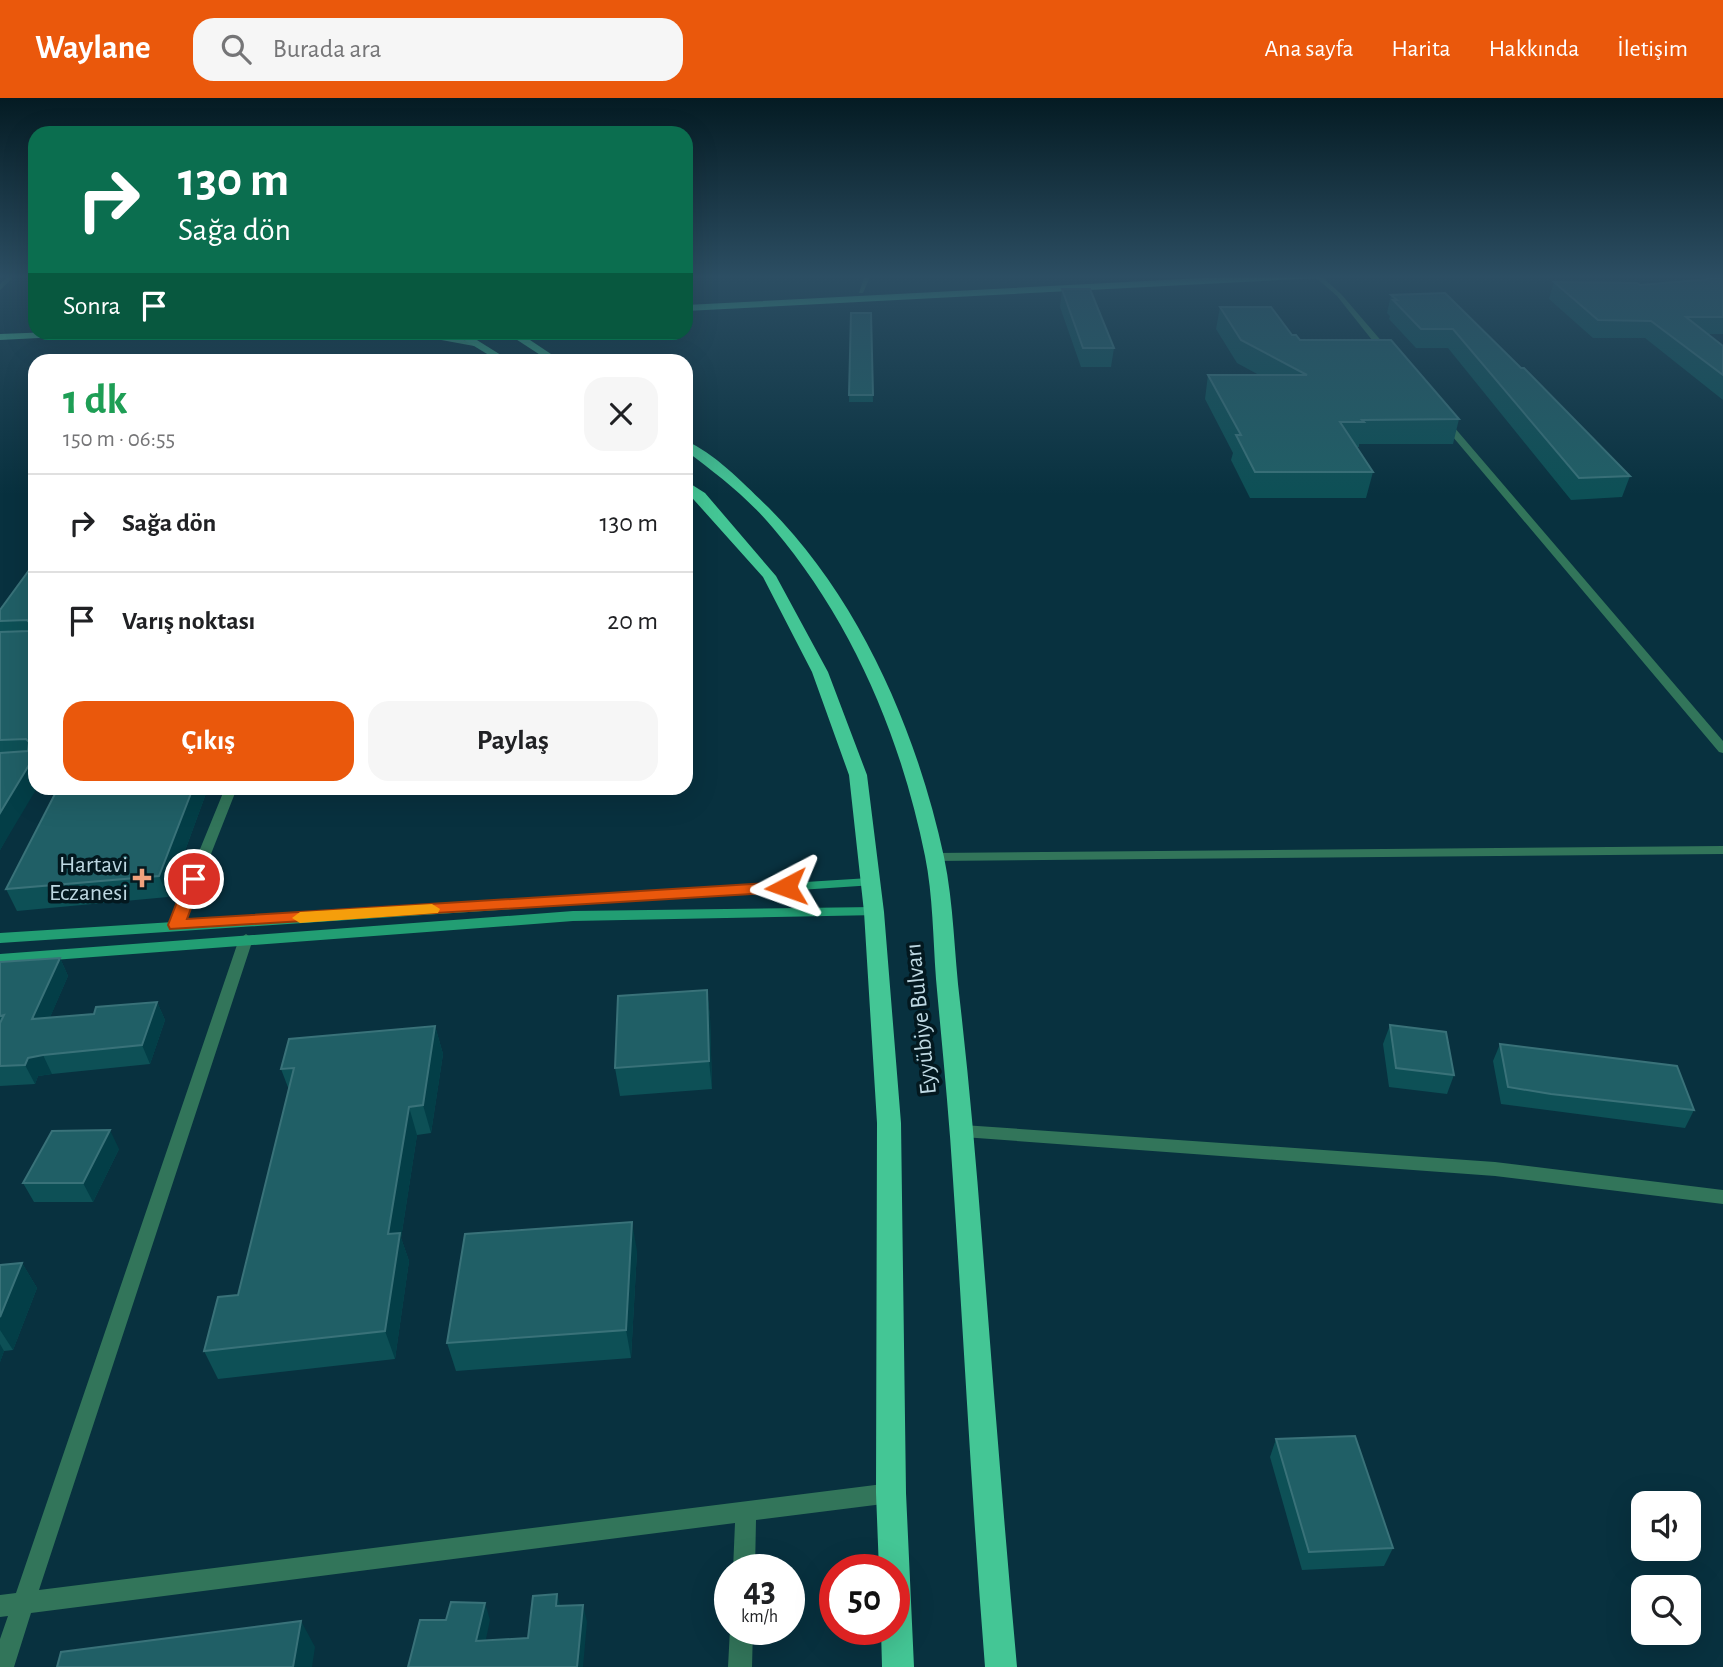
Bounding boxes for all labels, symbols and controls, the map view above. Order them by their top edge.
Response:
search box [193,18,683,81]
icon: search [217,30,255,68]
text: Waylane [35,32,151,65]
text: Burada ara [273,36,381,62]
text: Ana sayfa [1264,37,1354,61]
text: Harita [1392,37,1451,61]
text: Hakkında [1489,37,1579,61]
text: İletişim [1617,37,1688,61]
icon: right [63,154,154,245]
text: 130 m [178,156,289,205]
text: Sağa dön [178,214,291,246]
icon: arrive [135,287,173,325]
text: Sonra [63,293,121,319]
button: close [584,377,658,451]
text: 1 dk [63,379,127,421]
text: 150 m · 06:55 [63,428,175,451]
icon: right [63,504,101,542]
text: Sağa dön [122,510,216,536]
text: 130 m [600,510,658,536]
icon: arrive [63,602,101,640]
text: Varış noktası [122,608,255,634]
text: 20 m [607,608,658,634]
button: Çıkış [63,701,354,781]
button: Paylaş [368,701,658,781]
pin [164,849,224,909]
position arrow [749,850,823,924]
place label: Hartavi Eczanesi [49,853,128,905]
icon: arrive [175,860,213,898]
marker: Hartavi Eczanesi [134,870,150,886]
street label: Eyyübiye Bulvarı [901,942,941,1096]
map controls [1631,1491,1701,1645]
button: sound [1631,1491,1701,1561]
speed limit sign: 50 [819,1554,910,1645]
text: 43 [743,1573,776,1608]
button: search [1631,1575,1701,1645]
text: km/h [741,1608,778,1626]

